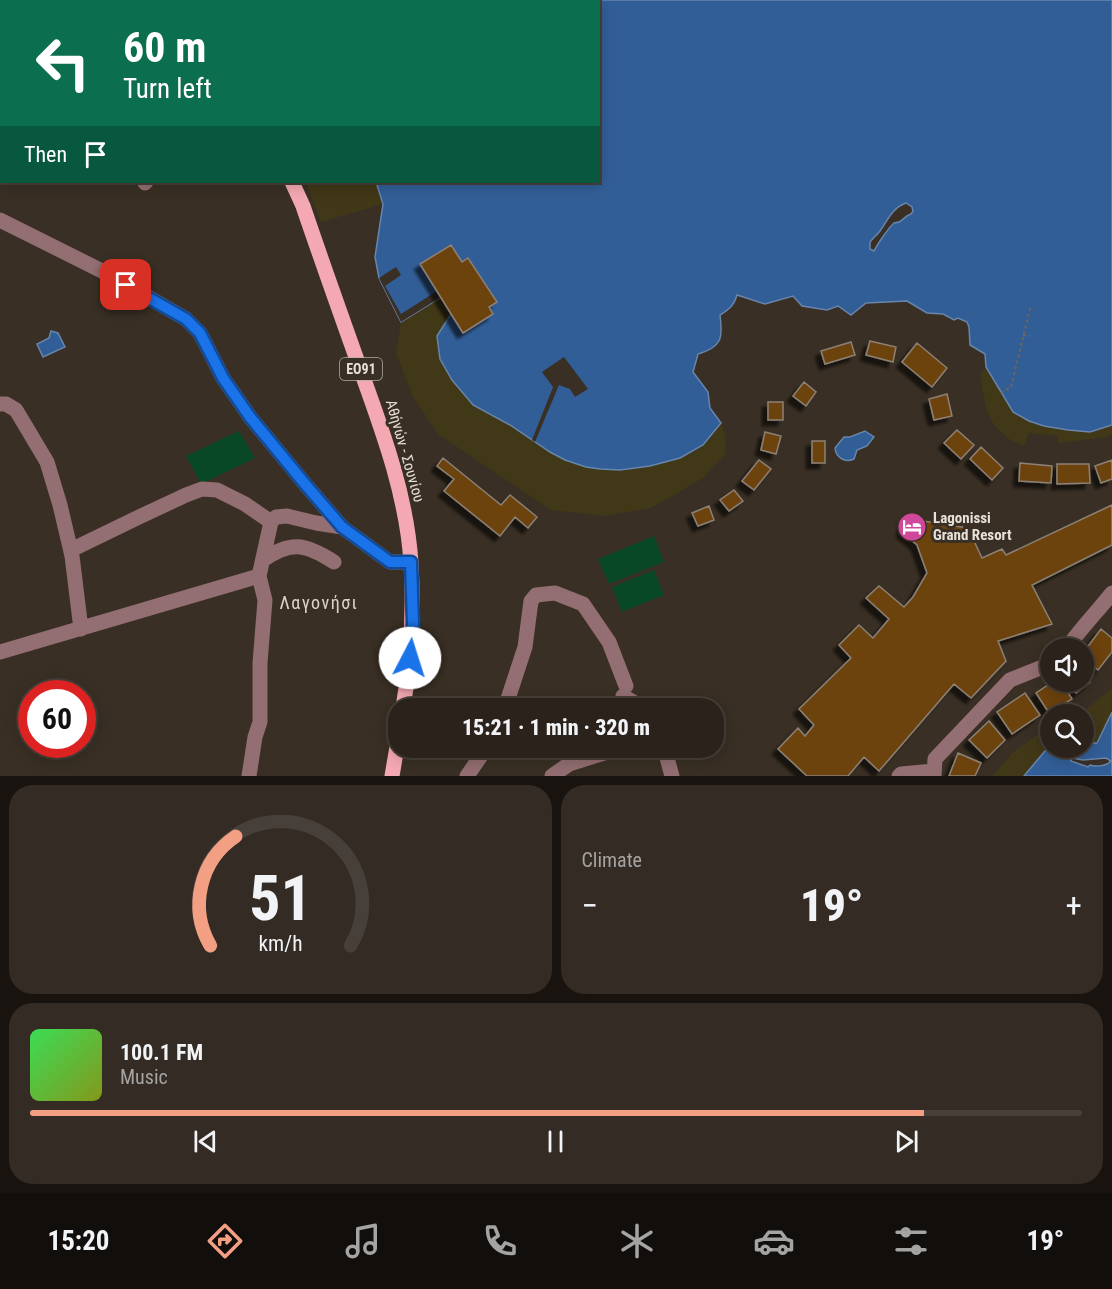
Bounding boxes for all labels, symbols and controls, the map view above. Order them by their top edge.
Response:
text: 60 m [123,23,206,72]
icon: left [24,24,102,102]
text: Turn left [123,73,212,105]
icon: arrive [79,138,112,171]
text: Then [24,142,67,167]
pin [100,259,151,310]
icon: arrive [109,268,142,301]
road number: ΕΟ91 [340,358,382,380]
street label: Αθήνών - Σουνίου [382,398,428,504]
place label: Lagonissi Grand Resort [933,509,1012,544]
hotel icon: Lagonissi Grand Resort [896,511,928,543]
district label: Λαγονήσι [279,592,359,613]
position arrow [378,626,442,690]
map controls [1040,638,1094,758]
button: sound [1040,638,1094,692]
speed limit sign: 60 [18,680,96,758]
button: search [1040,704,1094,758]
text: 15:21 · 1 min · 320 m [462,715,650,740]
text: Climate [582,848,642,872]
text: 51 [249,862,312,935]
text: 19° [800,879,864,932]
text: − [582,886,598,925]
text: + [1066,886,1082,925]
text: km/h [258,932,302,957]
text: 100.1 FM [120,1040,203,1065]
text: Music [120,1065,168,1089]
icon: previous [189,1125,222,1158]
icon: pause [539,1125,572,1158]
icon: next [890,1125,923,1158]
icon: directions [204,1220,246,1262]
icon: music [342,1220,384,1262]
icon: phone [479,1220,521,1262]
icon: climate [616,1220,658,1262]
icon: car [753,1220,795,1262]
icon: filters [890,1220,932,1262]
text: 15:20 [48,1225,109,1257]
text: 19° [1027,1225,1064,1257]

